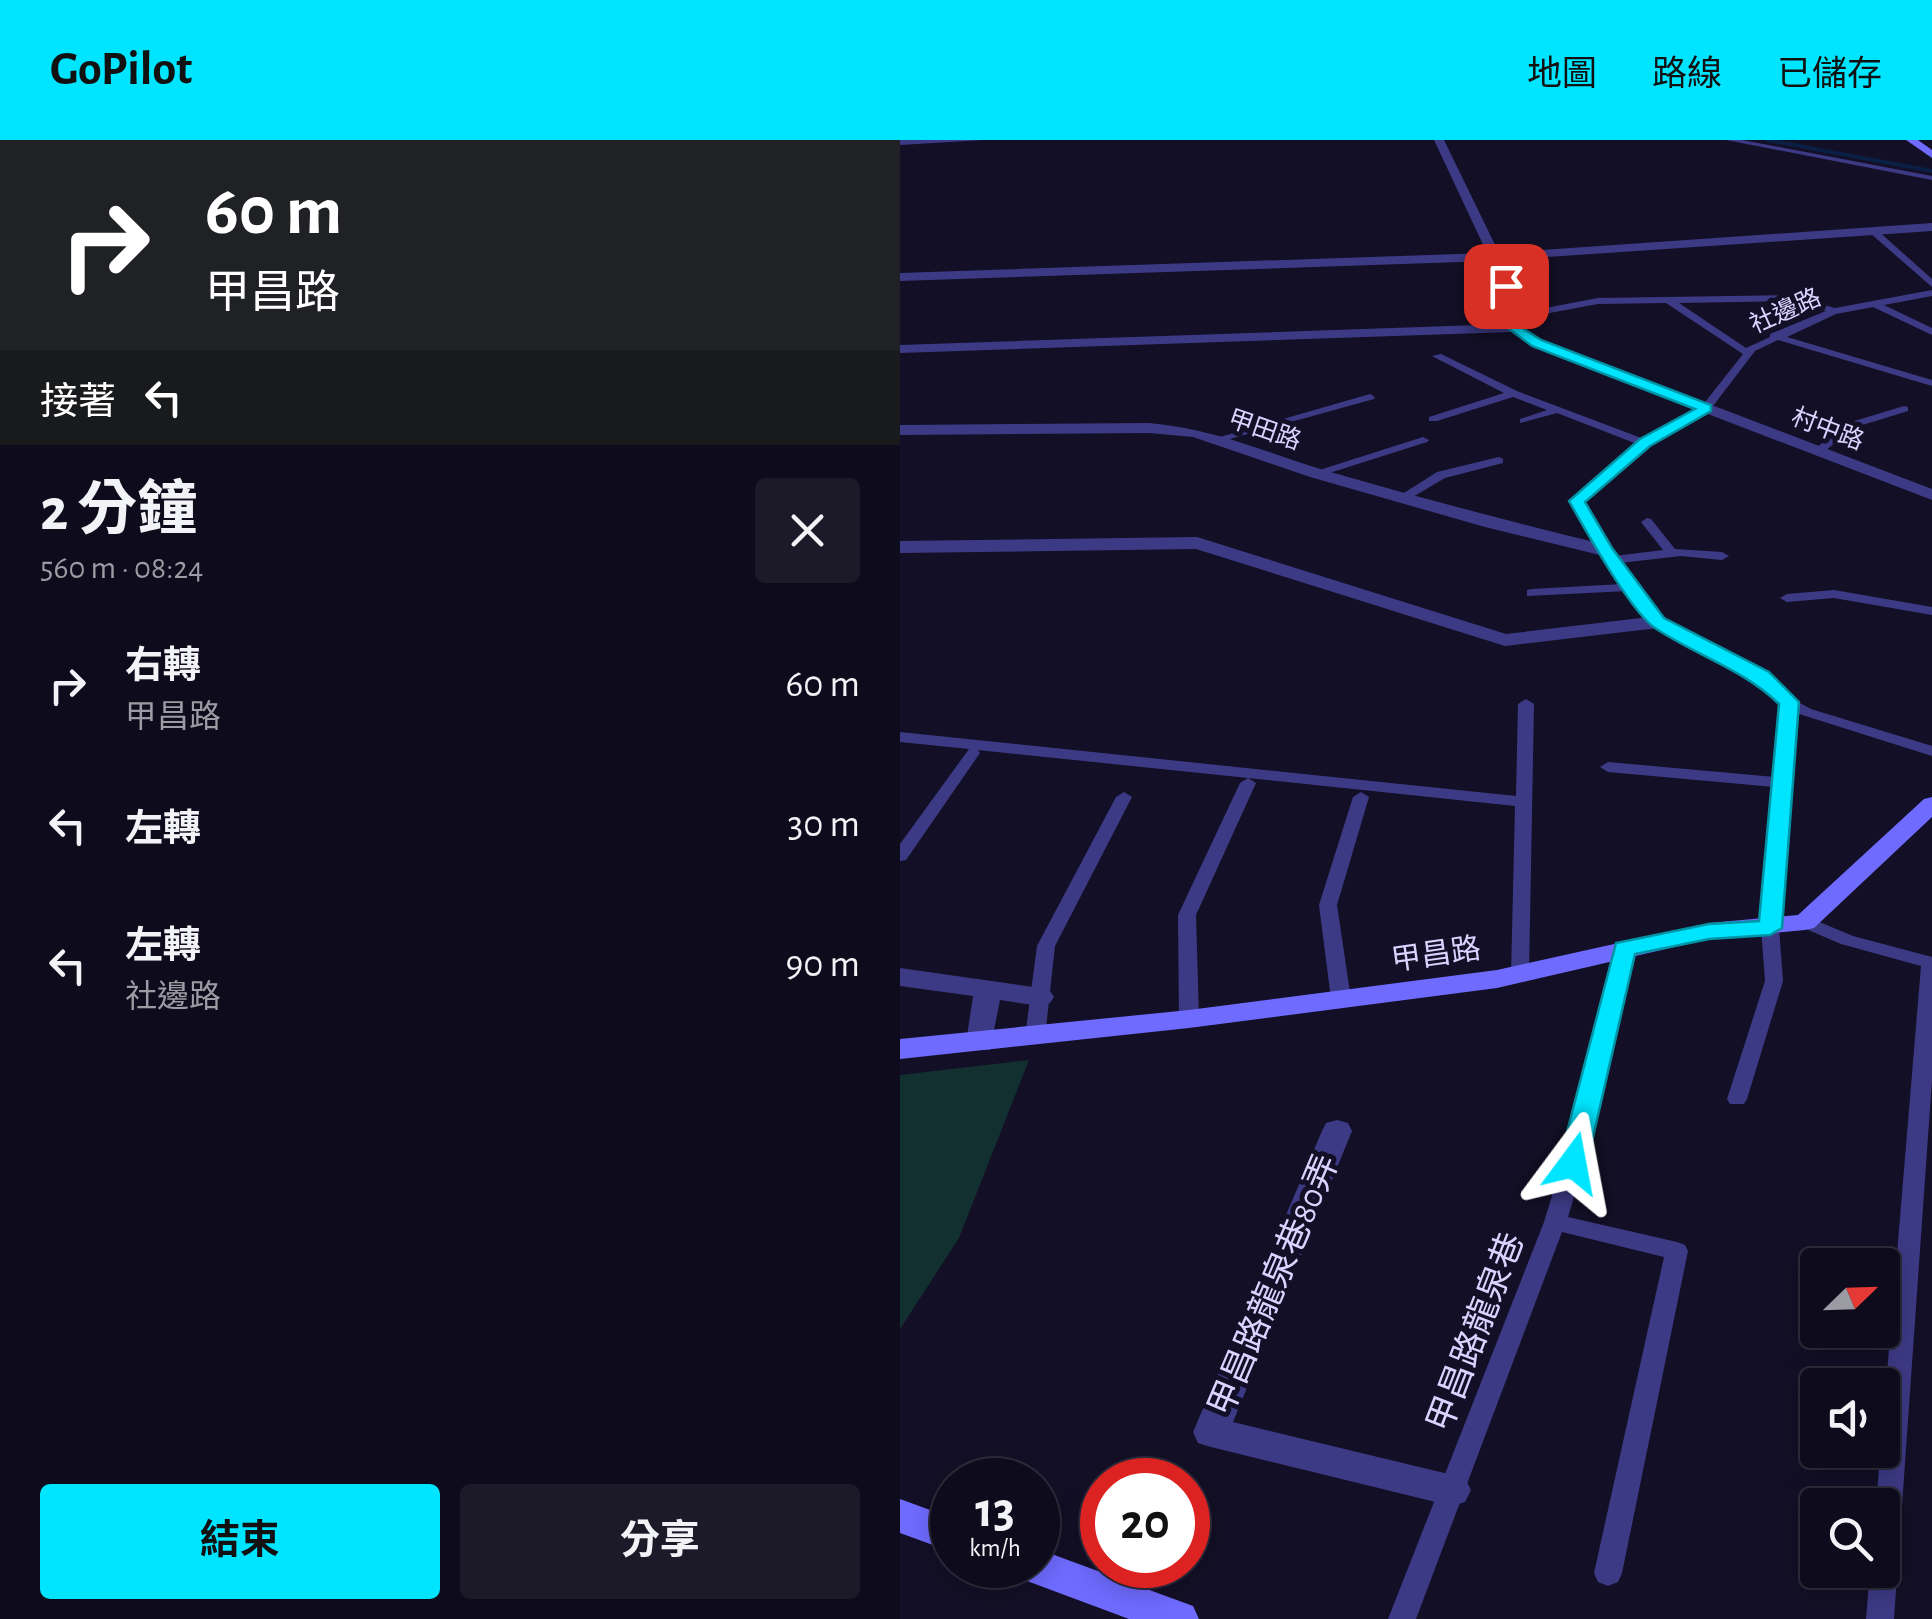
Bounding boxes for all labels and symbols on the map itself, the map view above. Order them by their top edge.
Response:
pin [1464,244,1549,329]
street label: 社邊路 [1745,283,1825,338]
street label: 村中路 [1788,402,1868,455]
street label: 甲田路 [1225,404,1305,454]
street label: 甲昌路 [1389,932,1483,976]
position arrow [1521,1111,1625,1215]
street label: 甲昌路龍泉巷80弄 [1202,1149,1345,1421]
street label: 甲昌路龍泉巷 [1421,1228,1530,1437]
north arrow [1800,1248,1900,1348]
speed limit sign: 20 [1080,1458,1210,1588]

